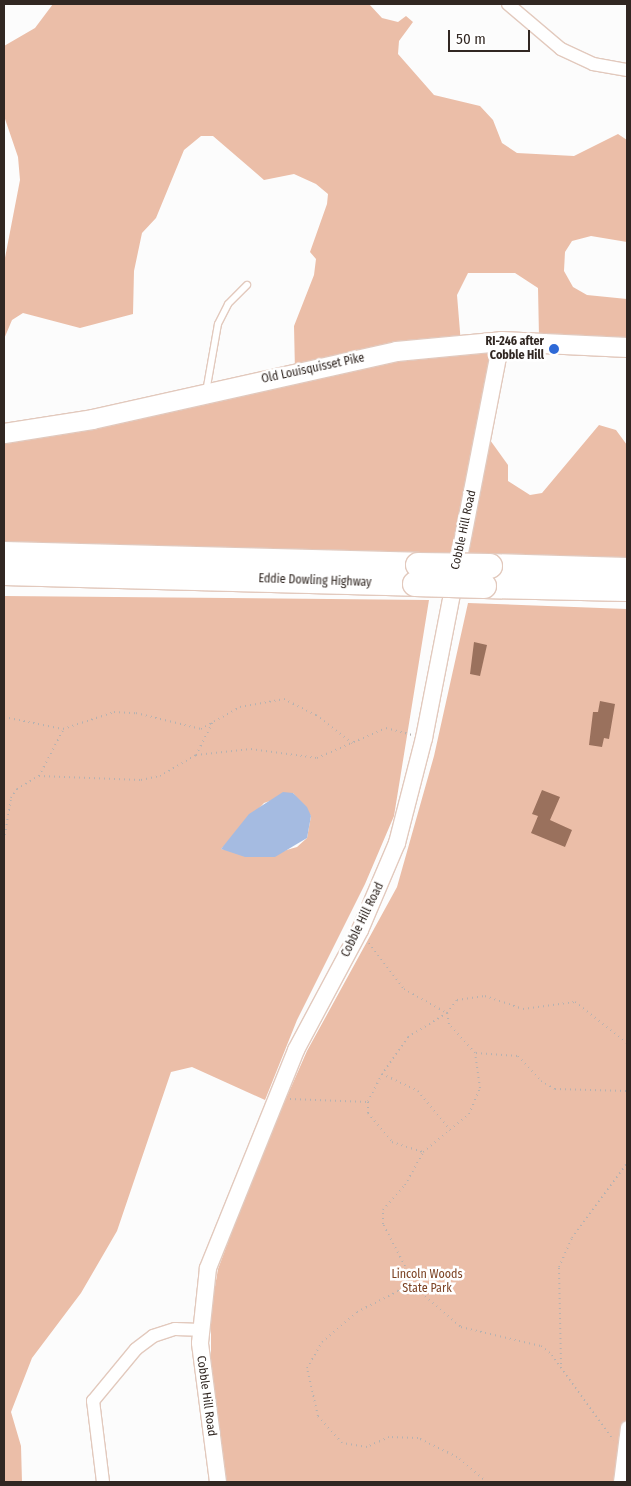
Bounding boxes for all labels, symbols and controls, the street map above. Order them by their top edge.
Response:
scale bar [451,20,534,52]
text: 50 m [456,30,486,48]
place label: RI-246 after Cobble Hill [485,335,544,363]
marker: RI-246 after Cobble Hill [548,343,560,355]
street label: Old Louisquisset Pike [260,351,366,387]
street label: Cobble Hill Road [449,489,479,571]
street label: Eddie Dowling Highway [258,572,372,590]
street label: Cobble Hill Road [339,880,387,960]
park label: Lincoln Woods State Park [391,1268,463,1296]
street label: Cobble Hill Road [193,1355,219,1437]

